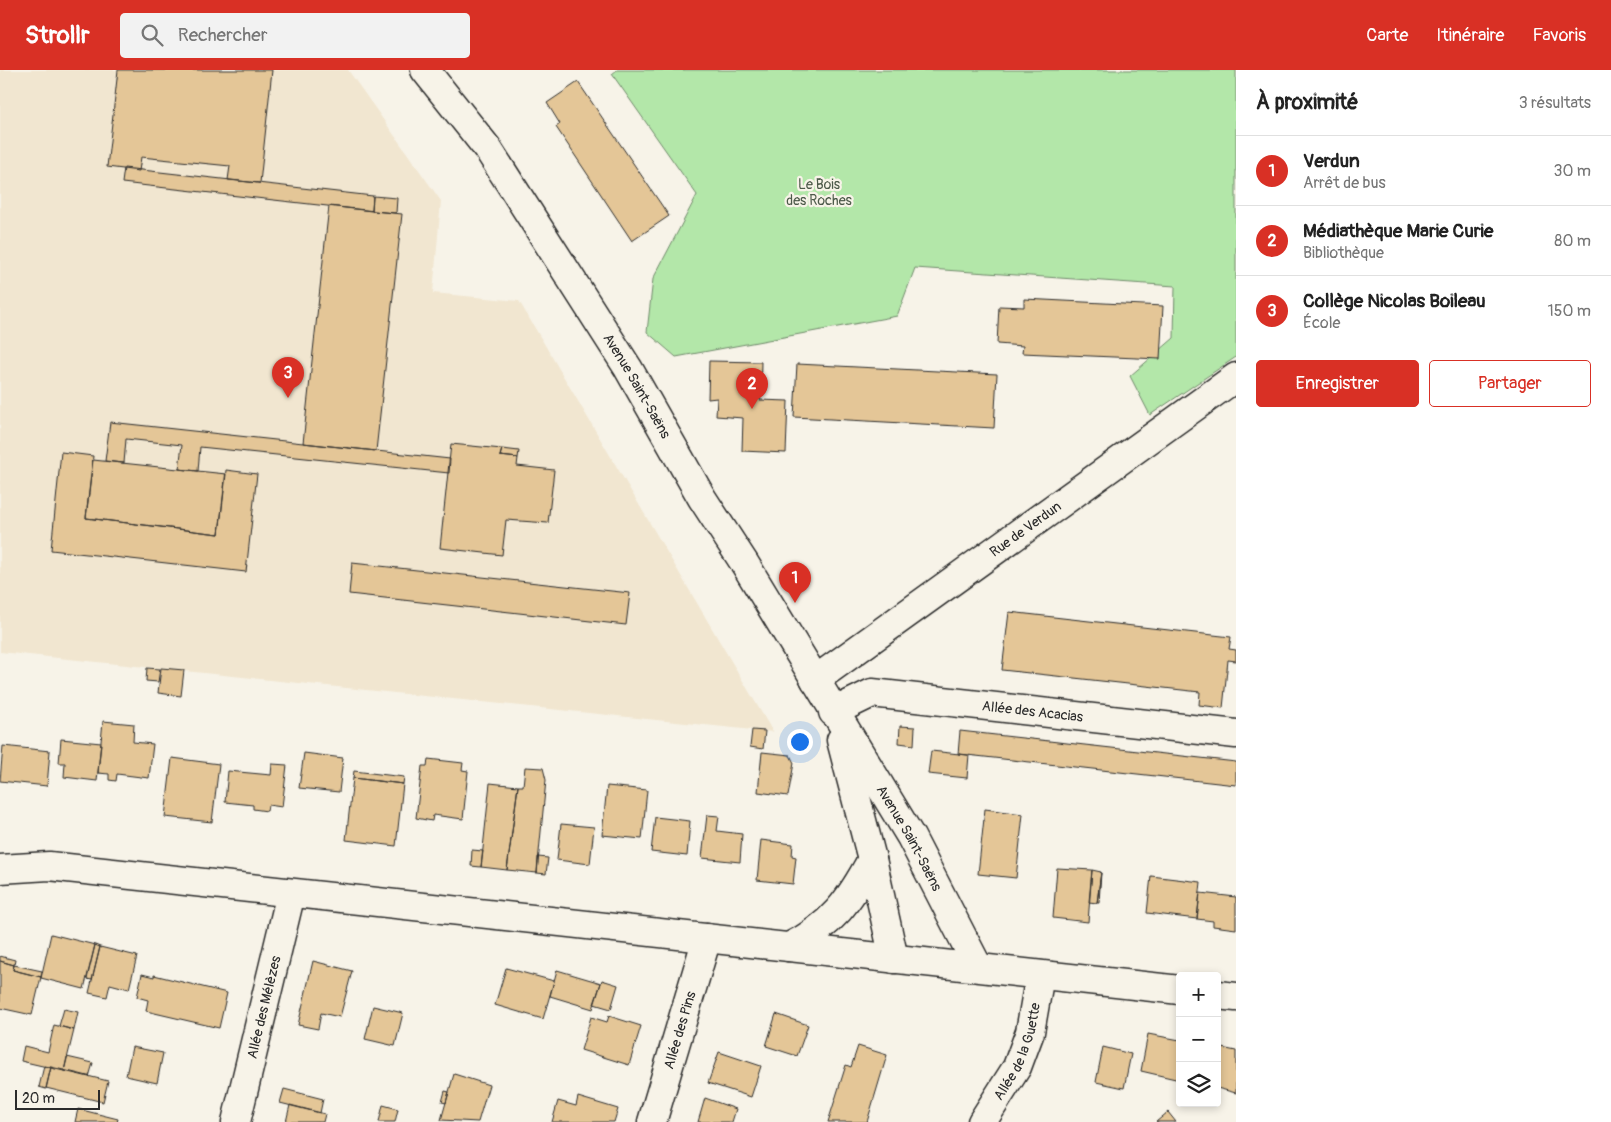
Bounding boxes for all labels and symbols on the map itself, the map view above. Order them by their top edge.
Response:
park label: Le Bois des Roches [786,176,853,209]
street label: Avenue Saint-Saëns [599,331,675,442]
pin: 3 [272,357,304,398]
pin: 2 [736,368,768,409]
street label: Rue de Verdun [986,498,1065,561]
pin: 1 [779,562,811,603]
street label: Allée des Acacias [981,697,1085,726]
your location [787,729,813,755]
street label: Avenue Saint-Saëns [873,782,946,895]
street label: Allée des Mélèzes [243,954,285,1061]
street label: Allée des Pins [660,988,700,1071]
street label: Allée de la Guette [990,1001,1044,1103]
scale bar [15,1087,100,1110]

